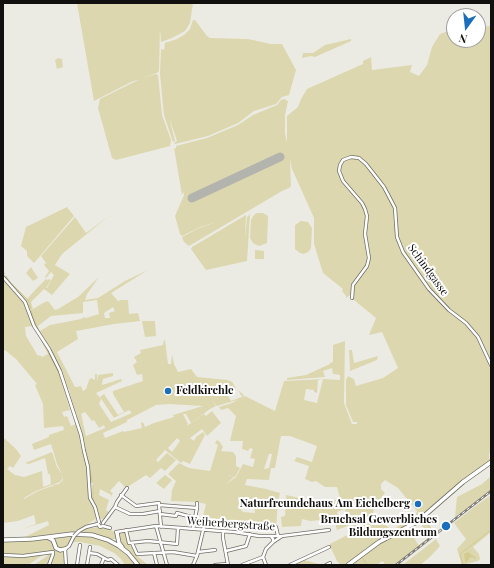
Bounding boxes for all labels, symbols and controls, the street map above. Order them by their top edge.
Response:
north arrow [446,8,486,48]
text: N [457,31,469,47]
street label: Schindgasse [405,242,451,298]
place label: Feldkirchle [176,384,234,398]
marker: Feldkirchle [163,386,173,396]
place label: Naturfreundehaus Am Eichelberg [240,497,410,511]
marker: Naturfreundehaus Am Eichelberg [413,499,423,509]
place label: Bruchsal Gewerbliches Bildungszentrum [321,513,437,539]
street label: Weiherbergstraße [187,514,275,534]
marker: Bruchsal Gewerbliches Bildungszentrum [440,520,452,532]

